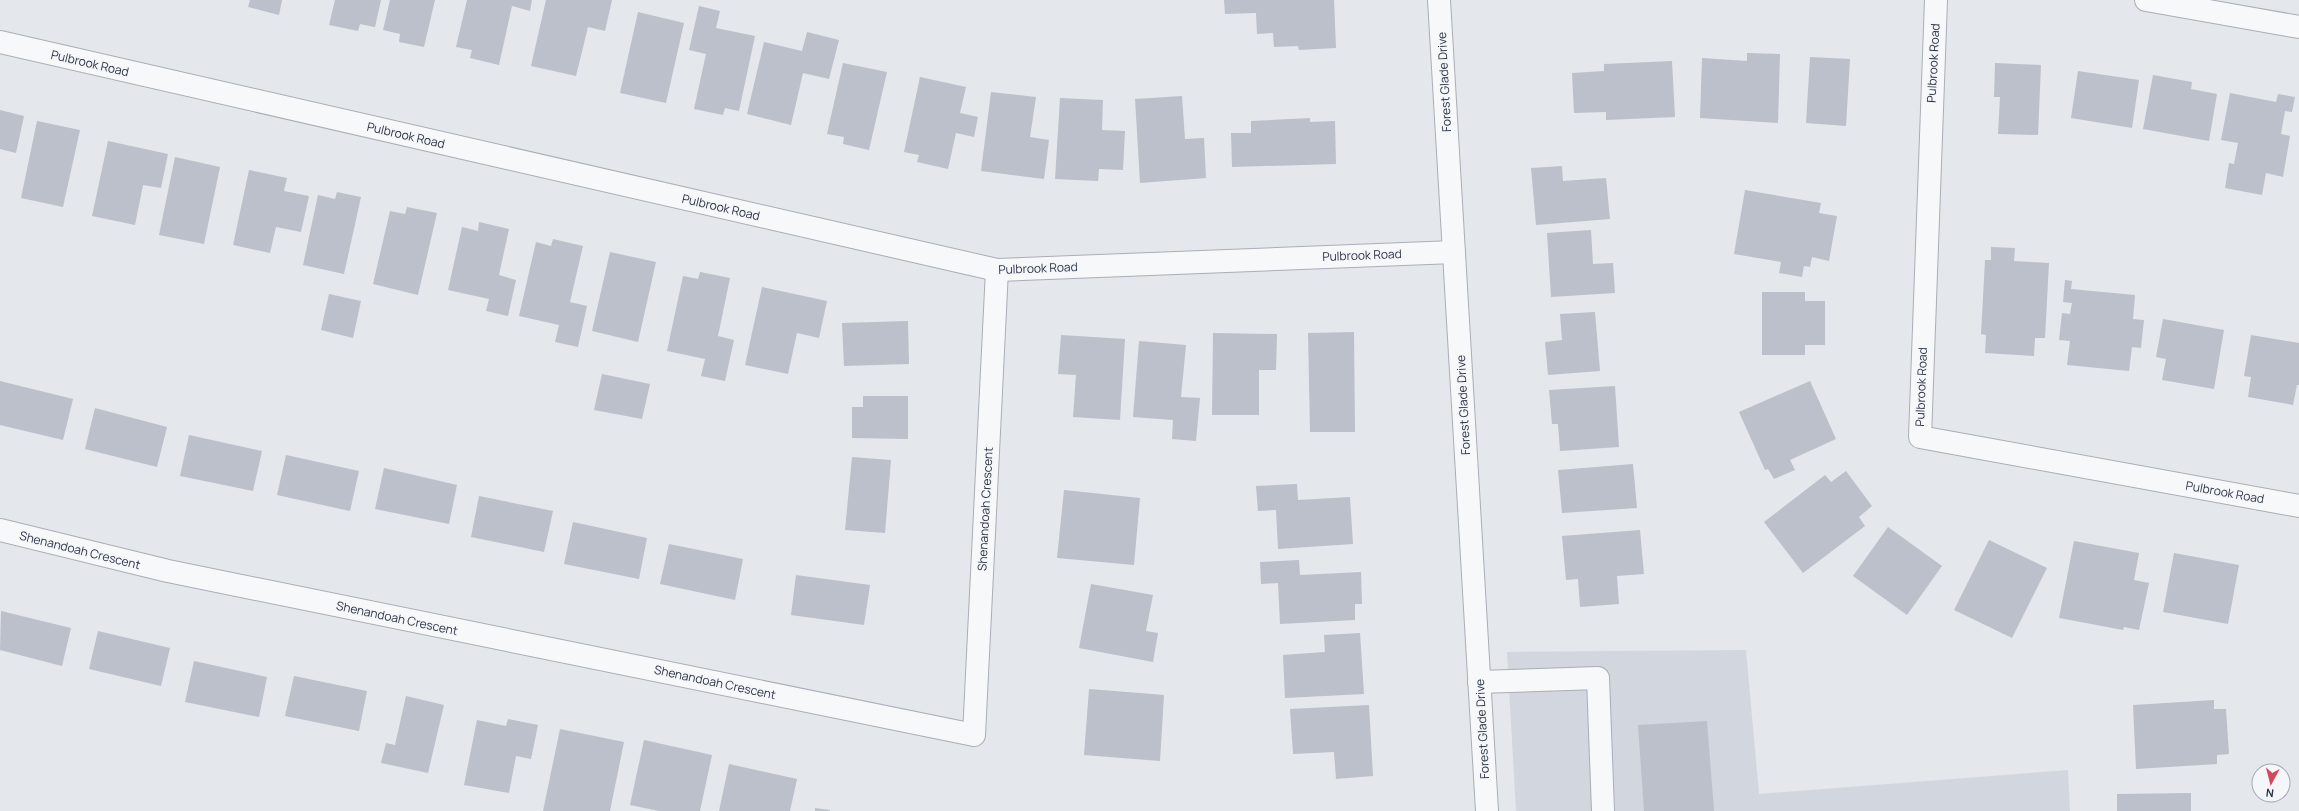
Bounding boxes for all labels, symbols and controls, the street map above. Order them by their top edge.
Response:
street label: Pulbrook Road [1922,23,1944,103]
street label: Forest Glade Drive [1433,32,1455,132]
street label: Pulbrook Road [49,46,131,80]
street label: Pulbrook Road [365,118,447,152]
street label: Pulbrook Road [680,190,762,224]
street label: Pulbrook Road [1322,245,1402,265]
street label: Pulbrook Road [998,258,1078,278]
street label: Pulbrook Road [1911,347,1931,427]
street label: Forest Glade Drive [1452,355,1474,455]
street label: Shenandoah Crescent [973,446,997,571]
street label: Pulbrook Road [2184,477,2266,507]
street label: Shenandoah Crescent [18,527,142,573]
street label: Shenandoah Crescent [335,597,460,639]
street label: Shenandoah Crescent [653,661,778,703]
street label: Forest Glade Drive [1471,679,1493,779]
north arrow [2251,763,2291,803]
text: N [2265,785,2275,801]

